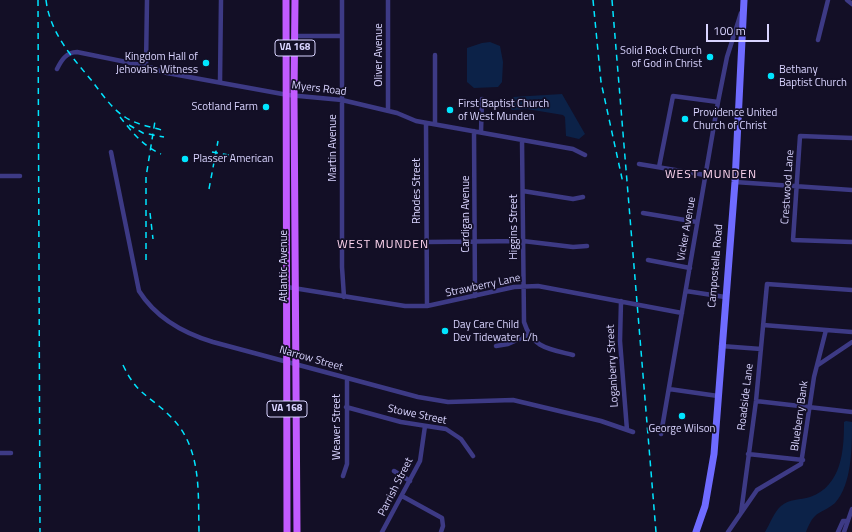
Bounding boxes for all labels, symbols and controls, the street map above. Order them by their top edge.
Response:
scale bar [708,16,771,42]
text: 100 m [713,21,746,40]
street label: Oliver Avenue [372,23,386,87]
road number: VA 168 [275,40,315,56]
place label: Solid Rock Church of God in Christ [620,44,702,70]
place label: Kingdom Hall of Jehovahs Witness [116,50,198,76]
marker: Solid Rock Church of God in Christ [705,52,715,62]
marker: Kingdom Hall of Jehovahs Witness [201,58,211,68]
place label: Bethany Baptist Church [779,63,847,89]
marker: Bethany Baptist Church [766,71,776,81]
street label: Myers Road [291,79,347,99]
place label: First Baptist Church of West Munden [458,97,549,123]
place label: Scotland Farm [192,100,258,114]
marker: Scotland Farm [261,102,271,112]
marker: First Baptist Church of West Munden [445,105,455,115]
place label: Providence United Church of Christ [693,106,777,132]
street label: Martin Avenue [326,114,340,182]
marker: Providence United Church of Christ [680,114,690,124]
street label: Crestwood Lane [779,149,797,225]
place label: Plasser American [193,152,273,166]
marker: Plasser American [180,154,190,164]
street label: Rhodes Street [410,158,424,224]
district label: WEST MUNDEN [665,168,757,182]
street label: Cardigan Avenue [459,175,473,253]
street label: Higgins Street [507,194,521,260]
street label: Vicker Avenue [675,196,699,262]
street label: Campostella Road [706,224,726,308]
street label: Atlantic Avenue [277,230,291,302]
district label: WEST MUNDEN [337,238,429,252]
street label: Strawberry Lane [444,272,522,300]
place label: Day Care Child Dev Tidewater L/h [453,318,538,344]
street label: Loganberry Street [604,324,622,408]
marker: Day Care Child Dev Tidewater L/h [440,326,450,336]
street label: Narrow Street [278,344,344,374]
street label: Roadside Lane [735,363,757,431]
street label: Blueberry Bank [789,380,811,452]
street label: Weaver Street [330,394,344,460]
road number: VA 168 [267,401,307,417]
street label: Stowe Street [386,402,448,428]
marker: George Wilson [677,411,687,421]
place label: George Wilson [648,422,716,436]
street label: Parrish Street [376,456,416,518]

